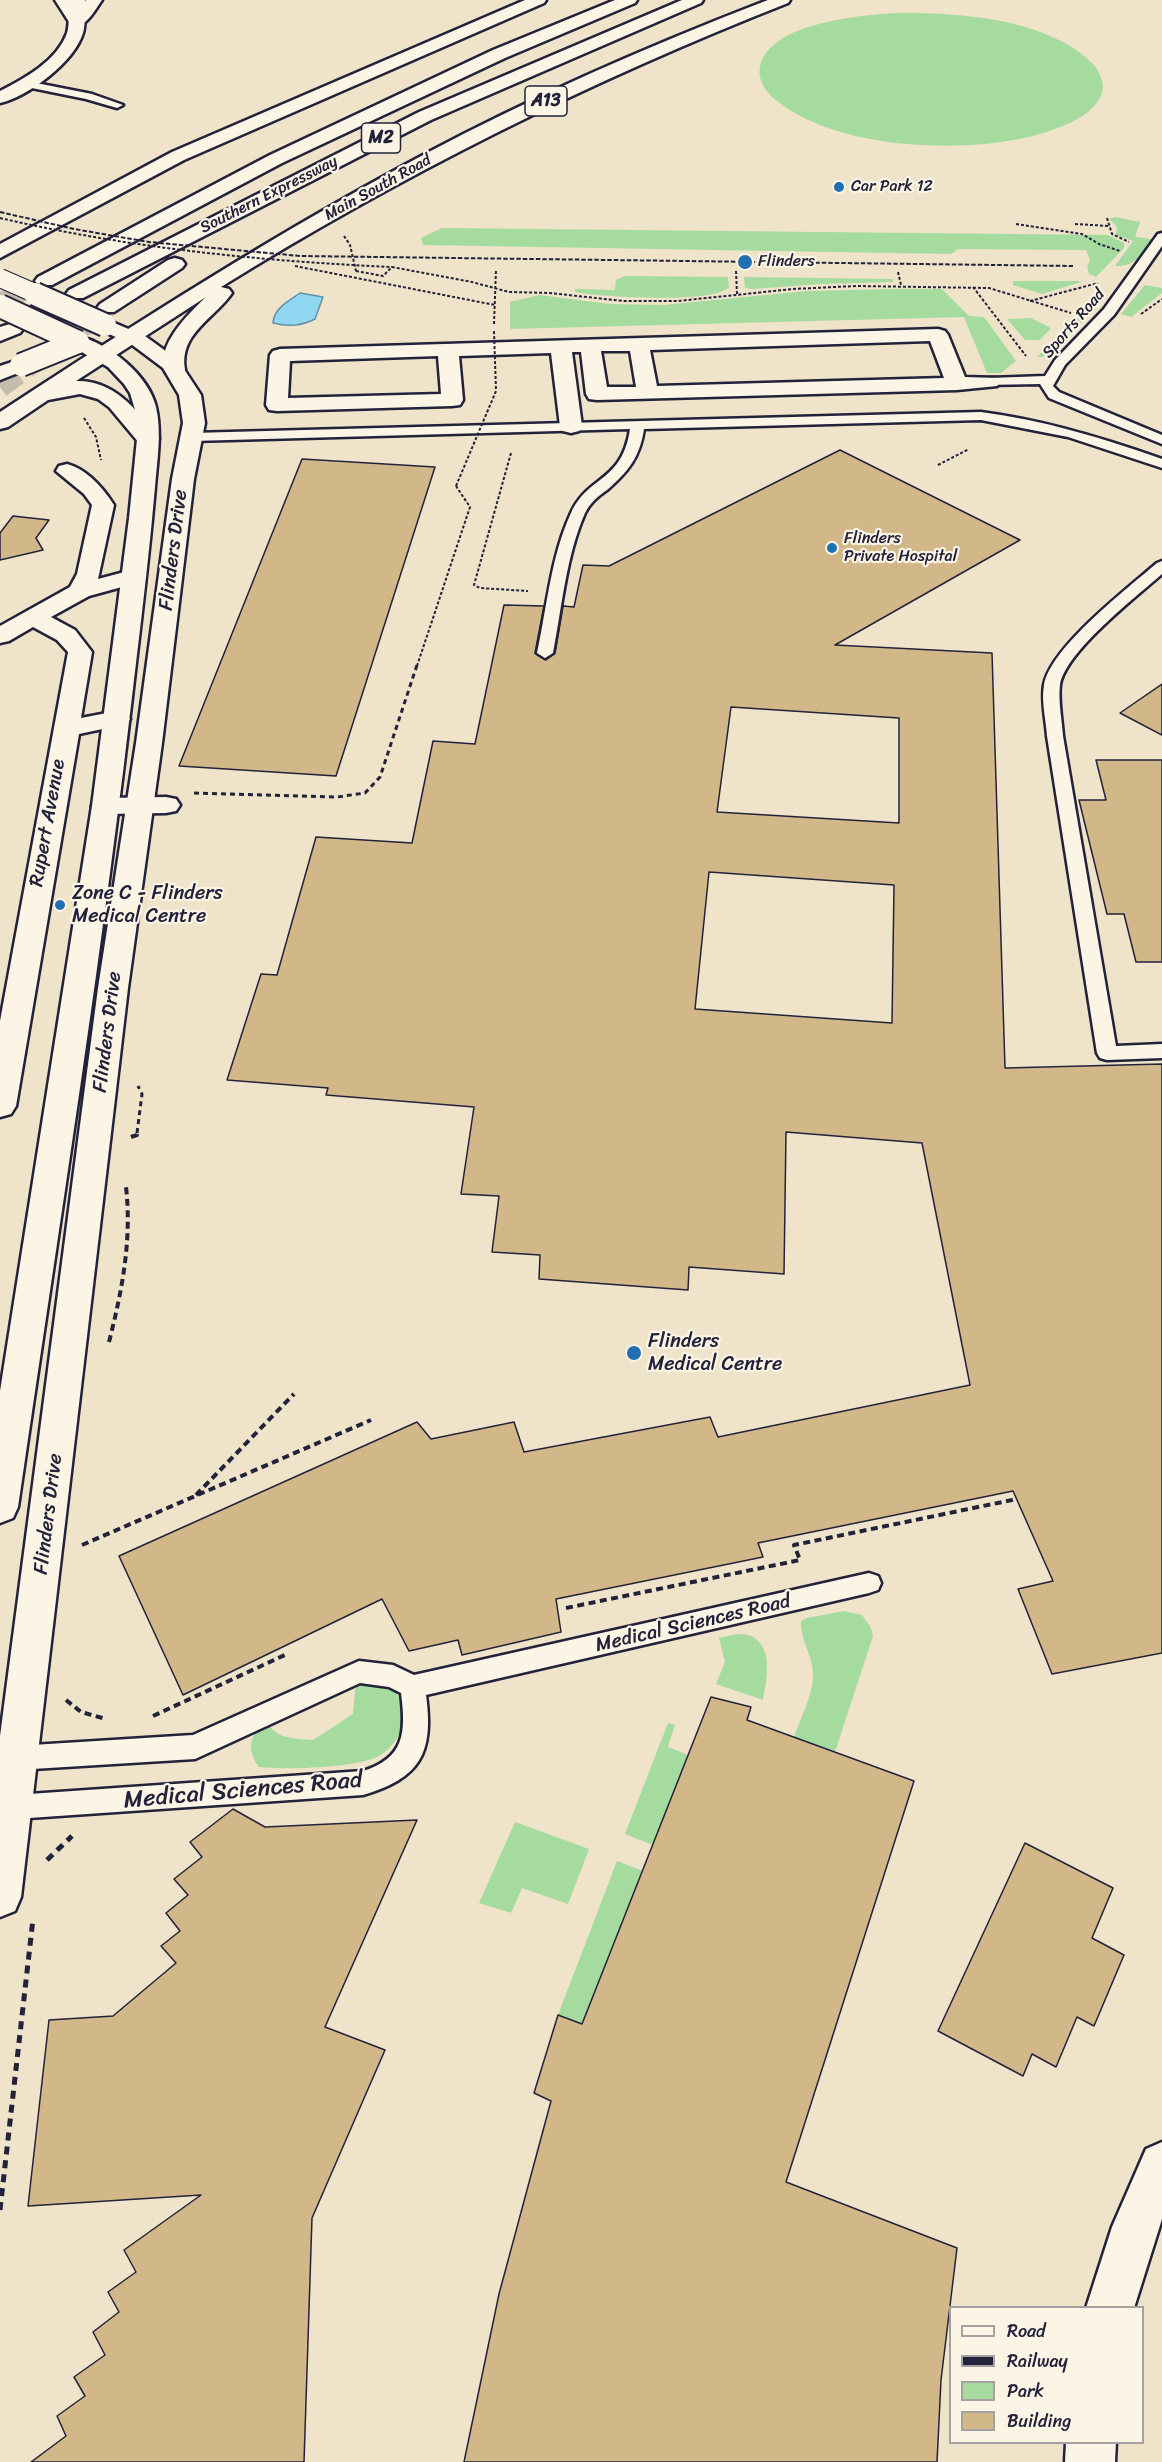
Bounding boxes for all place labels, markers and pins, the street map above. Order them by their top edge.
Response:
place label: Car Park 12 [851,177,933,197]
marker: Car Park 12 [832,180,846,194]
place label: Flinders [758,252,815,272]
marker: Flinders [736,253,754,271]
place label: Flinders Private Hospital [844,529,957,567]
marker: Flinders Private Hospital [825,541,839,555]
place label: Zone C - Flinders Medical Centre [72,882,223,929]
marker: Zone C - Flinders Medical Centre [53,898,67,912]
place label: Flinders Medical Centre [648,1330,782,1377]
marker: Flinders Medical Centre [625,1344,643,1362]

